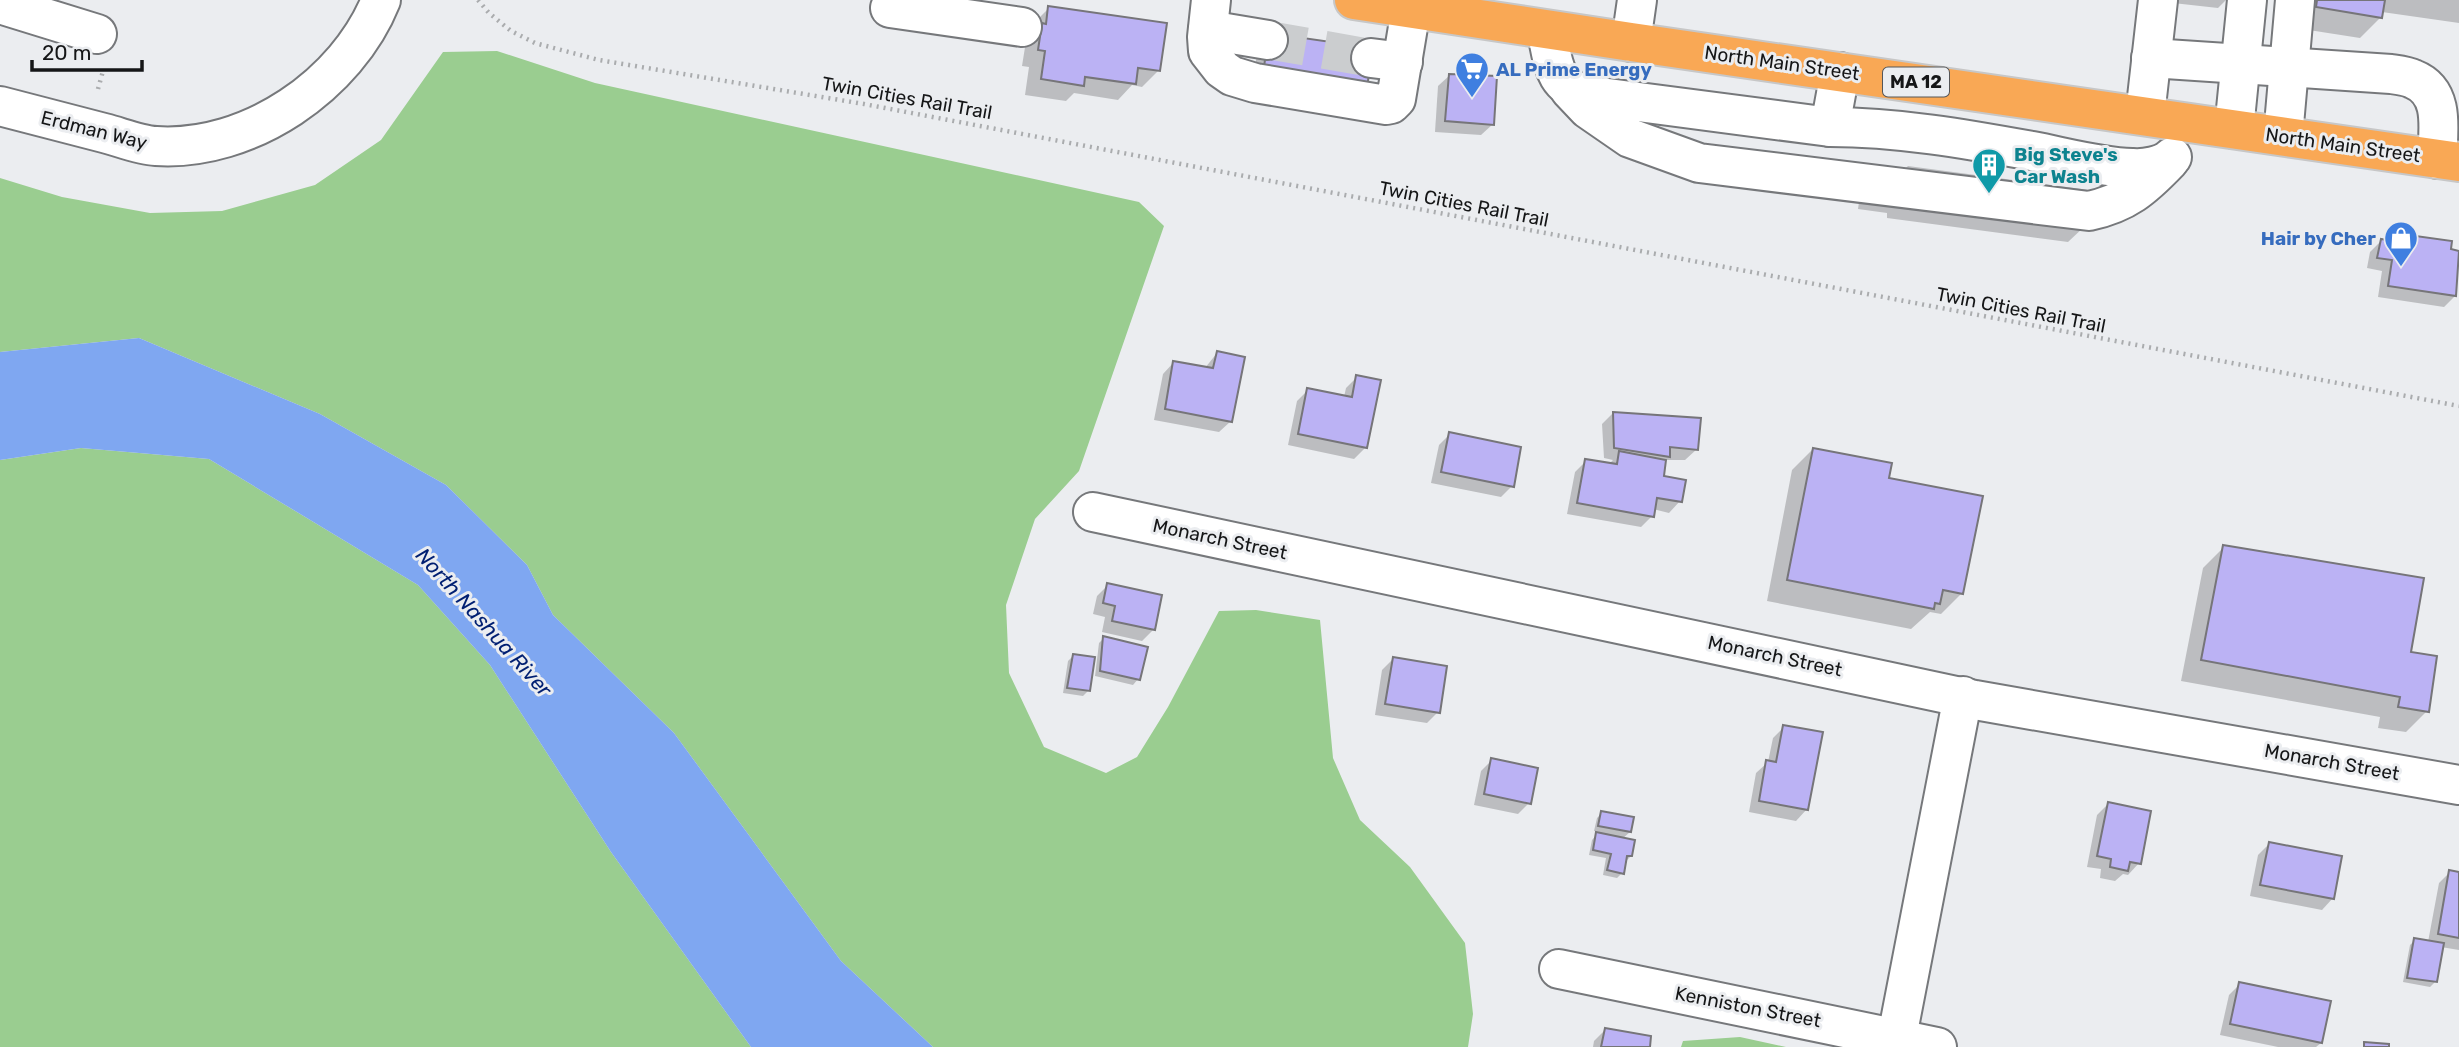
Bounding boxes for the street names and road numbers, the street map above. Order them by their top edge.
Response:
street label: North Main Street [1703,41,1862,85]
road number: MA 12 [1883,68,1949,96]
street label: Twin Cities Rail Trail [820,72,994,124]
street label: Erdman Way [39,106,149,154]
street label: North Main Street [2264,123,2423,167]
street label: Twin Cities Rail Trail [1377,176,1551,232]
street label: Twin Cities Rail Trail [1934,282,2108,338]
street label: Monarch Street [1151,514,1290,565]
street label: Monarch Street [1706,631,1845,682]
street label: Monarch Street [2263,739,2402,785]
street label: Kenniston Street [1673,982,1824,1033]

